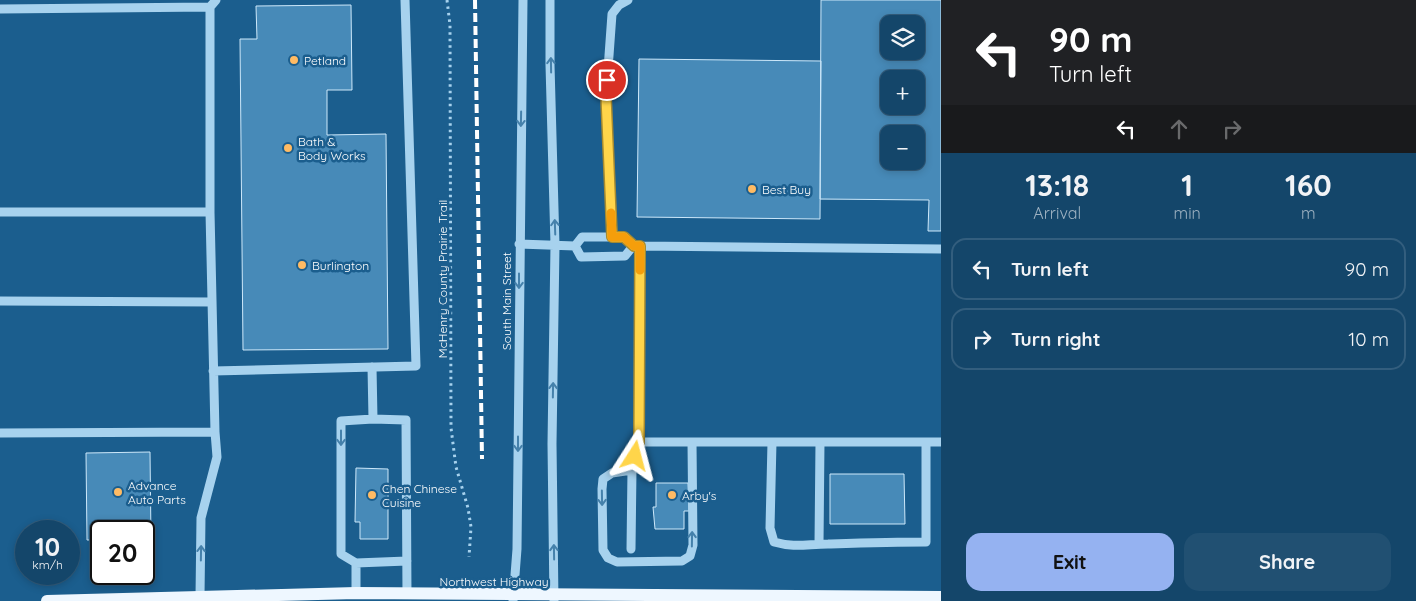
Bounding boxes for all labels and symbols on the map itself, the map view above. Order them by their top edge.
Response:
place label: Petland [304,53,346,68]
marker: Petland [288,54,300,66]
one-way arrow [546,57,555,73]
pin [586,59,628,101]
one-way arrow [516,110,526,126]
place label: Bath & Body Works [298,134,366,163]
marker: Bath & Body Works [282,142,294,154]
place label: Best Buy [762,182,811,197]
marker: Best Buy [746,183,758,195]
street label: McHenry County Prairie Trail [435,200,450,358]
one-way arrow [550,220,560,236]
street label: South Main Street [499,252,514,350]
place label: Burlington [312,258,369,273]
marker: Burlington [296,259,308,271]
one-way arrow [514,272,524,289]
one-way arrow [548,382,558,398]
position arrow [608,429,660,481]
one-way arrow [336,430,346,446]
one-way arrow [513,435,523,451]
place label: Advance Auto Parts [128,478,186,507]
place label: Chen Chinese Cuisine [382,481,457,510]
marker: Advance Auto Parts [112,486,124,498]
place label: Arby's [682,488,717,503]
marker: Chen Chinese Cuisine [366,489,378,501]
one-way arrow [597,489,607,505]
marker: Arby's [666,489,678,501]
speed limit sign: 20 [90,520,155,585]
one-way arrow [687,532,697,548]
one-way arrow [196,545,205,561]
one-way arrow [549,545,558,561]
street label: Northwest Highway [440,574,548,589]

